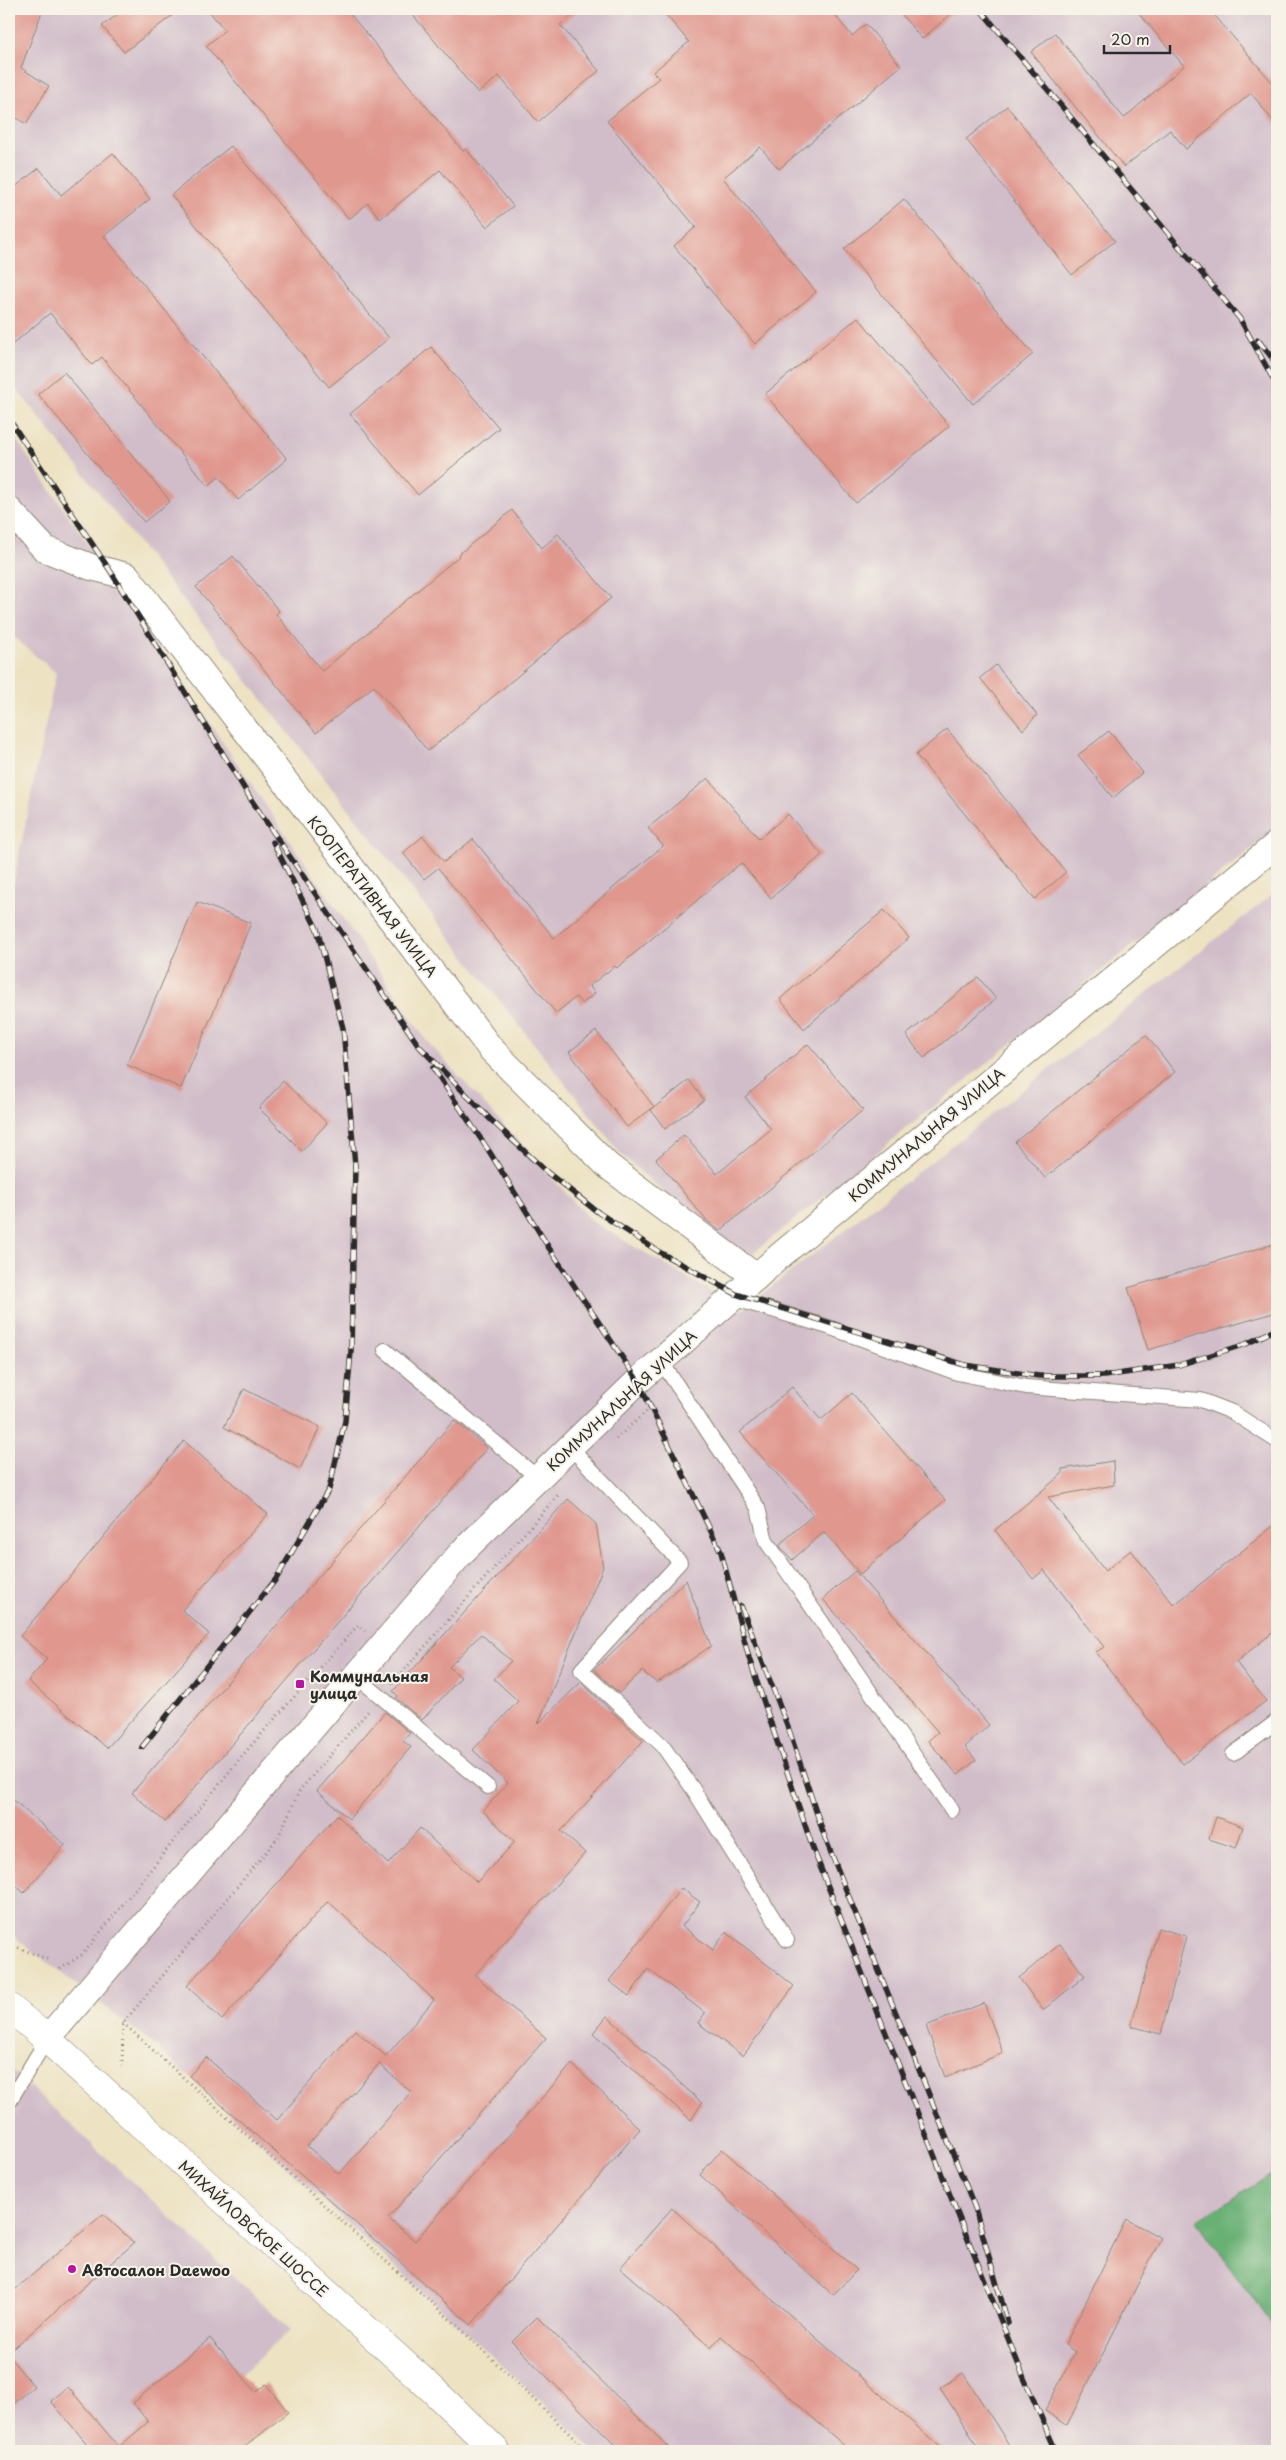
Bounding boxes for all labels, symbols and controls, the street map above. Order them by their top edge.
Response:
scale bar [1104,22,1170,54]
text: 20 m [1111,27,1150,50]
street label: КООПЕРАТИВНАЯ УЛИЦА [303,810,443,982]
street label: КОММУНАЛЬНАЯ УЛИЦА [843,1062,1009,1206]
street label: КОММУНАЛЬНАЯ УЛИЦА [541,1324,701,1476]
place label: Коммунальная улица [310,1664,429,1704]
marker: Коммунальная улица [294,1678,306,1690]
street label: МИХАЙЛОВСКОЕ ШОССЕ [174,2154,334,2302]
place label: Автосалон Daewoo [82,2258,230,2281]
marker: Автосалон Daewoo [66,2263,78,2275]

